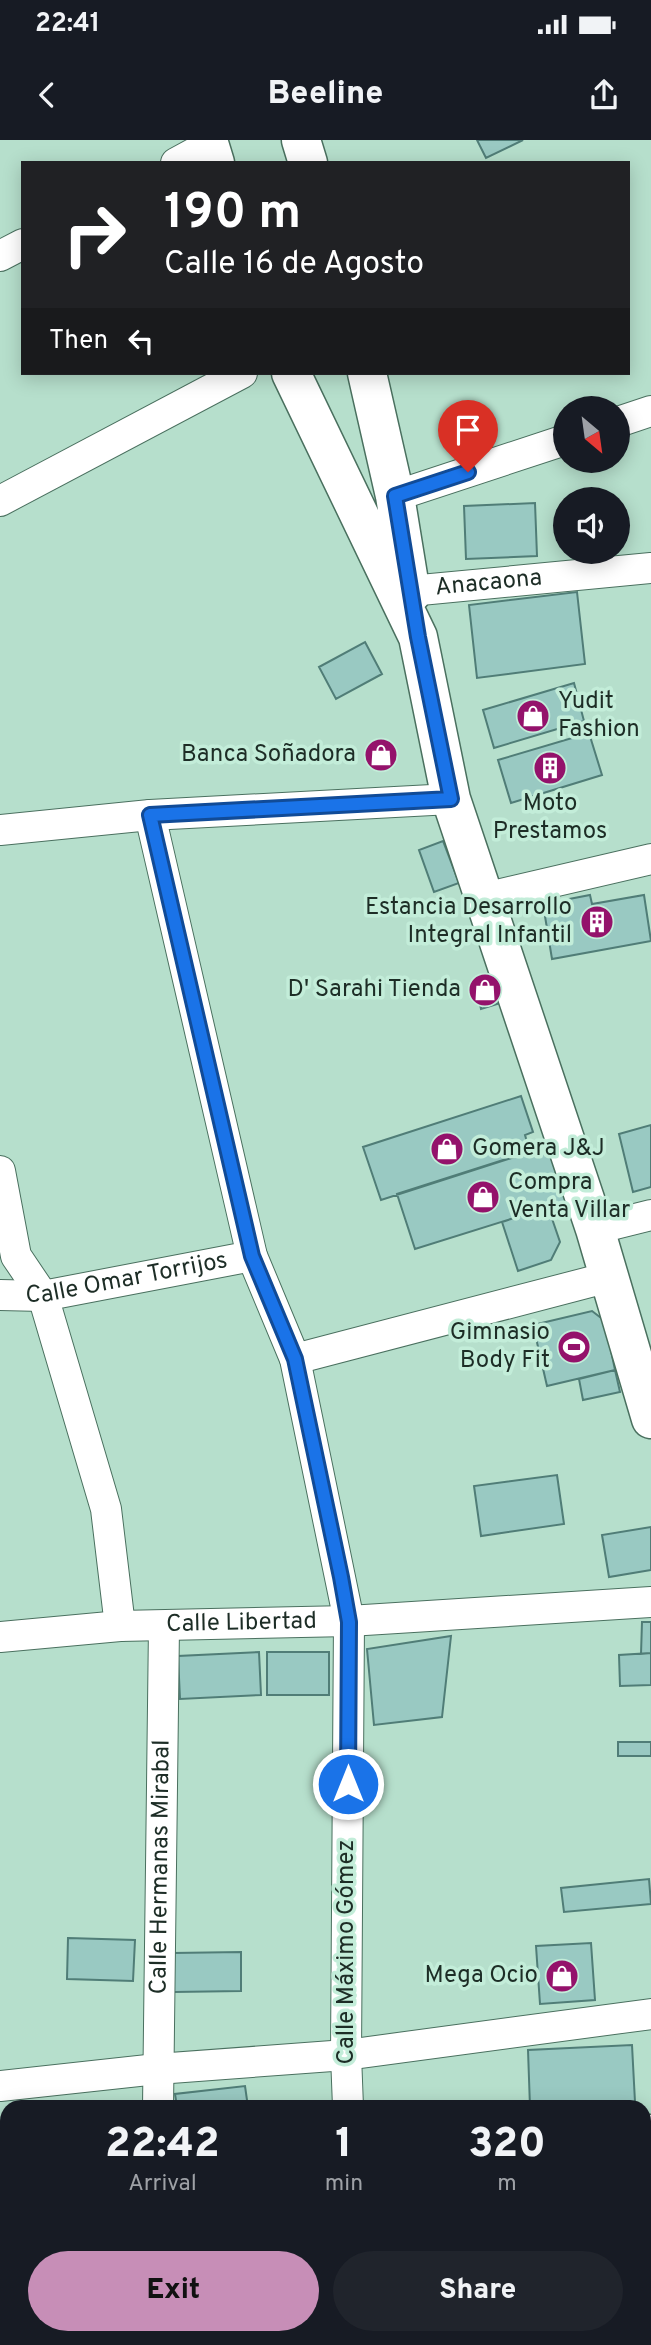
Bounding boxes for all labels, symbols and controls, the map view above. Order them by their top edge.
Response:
text: 22:41 [35,8,100,41]
text: Beeline [268,75,383,115]
icon: back [28,76,66,114]
icon: share [585,76,623,114]
text: 190 m [164,184,301,246]
icon: right [49,189,140,280]
text: Calle 16 de Agosto [164,245,424,285]
icon: left [122,322,160,360]
text: Then [49,325,108,358]
north arrow [553,396,630,472]
map controls [553,396,630,564]
pin [438,400,498,472]
icon: arrive [449,411,487,449]
button: sound [553,487,630,564]
street label: Anacaona [434,563,543,604]
place label: Yudit Fashion [558,687,640,745]
shop icon: Yudit Fashion [514,697,552,735]
shop icon: Banca Soñadora [362,736,400,774]
place label: Banca Soñadora [181,740,356,770]
building icon: Moto Prestamos [531,749,569,787]
place label: Moto Prestamos [493,789,607,847]
place label: Estancia Desarrollo Integral Infantil [365,893,572,951]
building icon: Estancia Desarrollo Integral Infantil [578,903,616,941]
shop icon: D' Sarahi Tienda [466,971,504,1009]
place label: D' Sarahi Tienda [288,975,461,1005]
shop icon: Gomera J&J [428,1130,466,1168]
place label: Gomera J&J [472,1134,605,1164]
place label: Compra Venta Villar [508,1168,630,1226]
shop icon: Compra Venta Villar [464,1178,502,1216]
street label: Calle Omar Torrijos [25,1246,230,1311]
place label: Gimnasio Body Fit [450,1318,550,1376]
sports icon: Gimnasio Body Fit [555,1328,593,1366]
street label: Calle Libertad [166,1607,317,1640]
street label: Calle Hermanas Mirabal [144,1739,178,1995]
position arrow [311,1747,385,1821]
street label: Calle Máximo Gómez [332,1840,362,2064]
shop icon: Mega Ocio [543,1957,581,1995]
place label: Mega Ocio [425,1961,538,1991]
text: 22:42 [105,2119,220,2172]
text: 1 [335,2119,353,2172]
text: 320 [468,2119,546,2172]
text: Arrival [128,2170,197,2199]
text: min [325,2170,363,2199]
text: m [497,2170,517,2199]
button: Exit [28,2251,319,2331]
button: Share [333,2251,623,2331]

